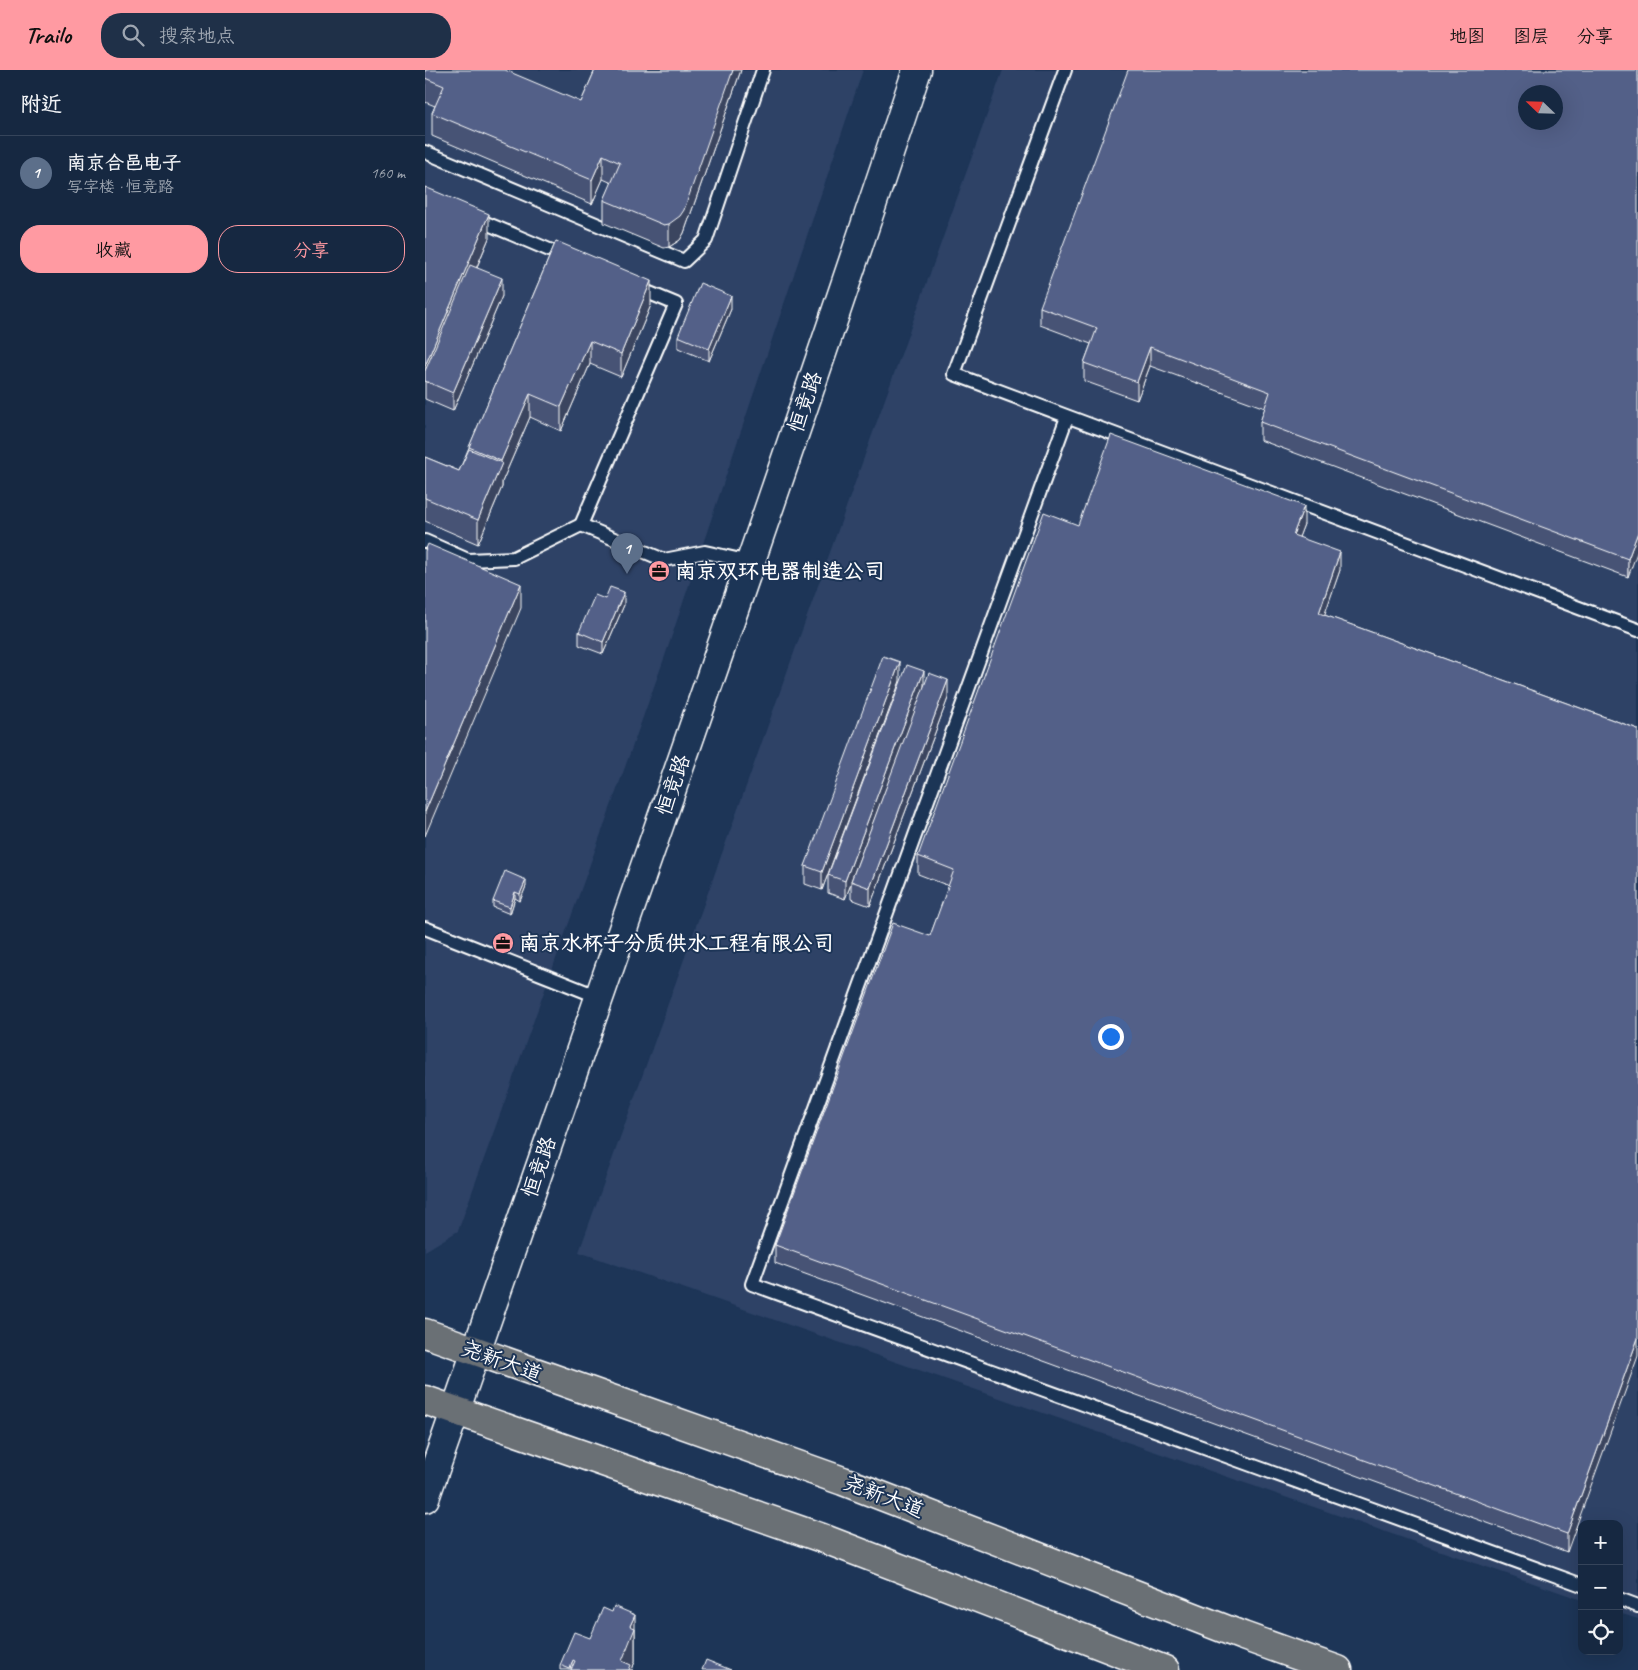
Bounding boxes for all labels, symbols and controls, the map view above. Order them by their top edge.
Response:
search box [101,13,451,58]
text: Trailo [25,20,71,50]
icon: search [119,21,147,49]
text: 搜索地点 [159,24,235,48]
text: 地图 [1449,25,1485,47]
text: 图层 [1513,25,1549,47]
text: 分享 [1577,25,1613,47]
north arrow [1518,85,1563,130]
text: 附近 [20,91,62,117]
text: 南京合邑电子 [67,151,181,175]
text: 1 [32,163,40,183]
text: 160 m [371,163,405,183]
text: 写字楼 · 恒竞路 [67,177,174,197]
button: 收藏 [20,225,208,273]
button: 分享 [218,225,405,273]
street label: 恒竞路 [782,368,828,436]
pin: 1 [611,533,643,574]
place label: 南京双环电器制造公司 [675,558,885,584]
office icon: 南京双环电器制造公司 [647,559,671,583]
street label: 恒竞路 [650,751,696,819]
place label: 南京水杯子分质供水工程有限公司 [519,930,834,956]
office icon: 南京水杯子分质供水工程有限公司 [491,931,515,955]
your location [1098,1024,1124,1050]
street label: 恒竞路 [516,1133,562,1201]
street label: 尧新大道 [458,1334,546,1388]
street label: 尧新大道 [840,1469,928,1523]
map controls [1578,1520,1623,1655]
button: + [1578,1520,1623,1565]
button: − [1578,1565,1623,1610]
button: locate [1578,1610,1623,1655]

